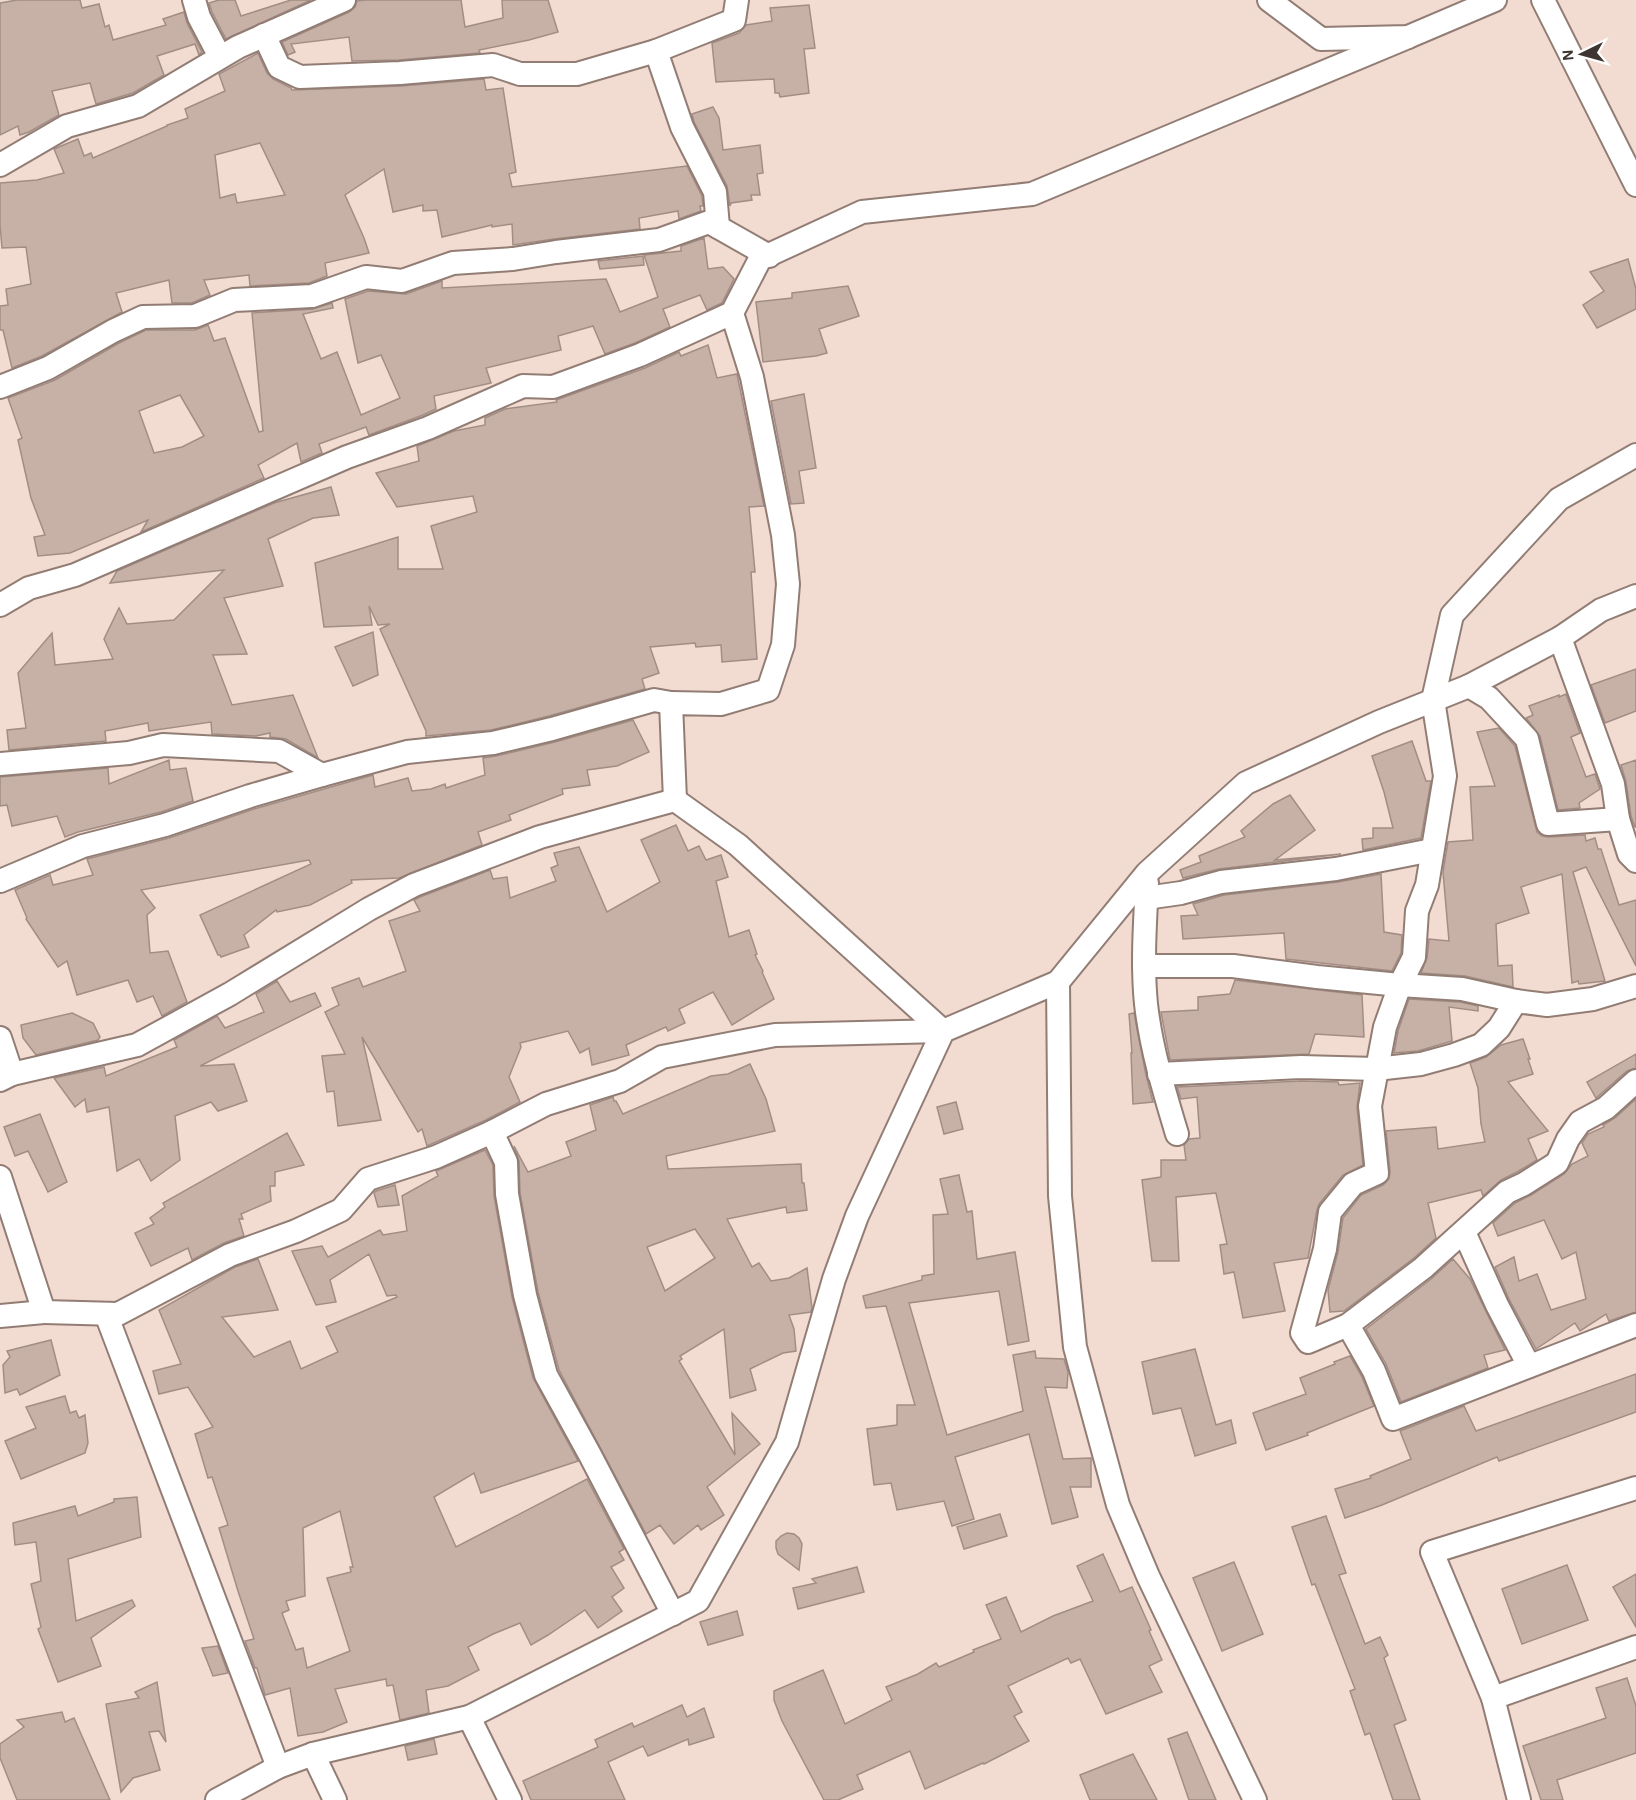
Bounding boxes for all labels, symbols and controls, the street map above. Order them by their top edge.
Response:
north arrow [1552,24,1612,84]
text: N [1560,49,1577,61]

